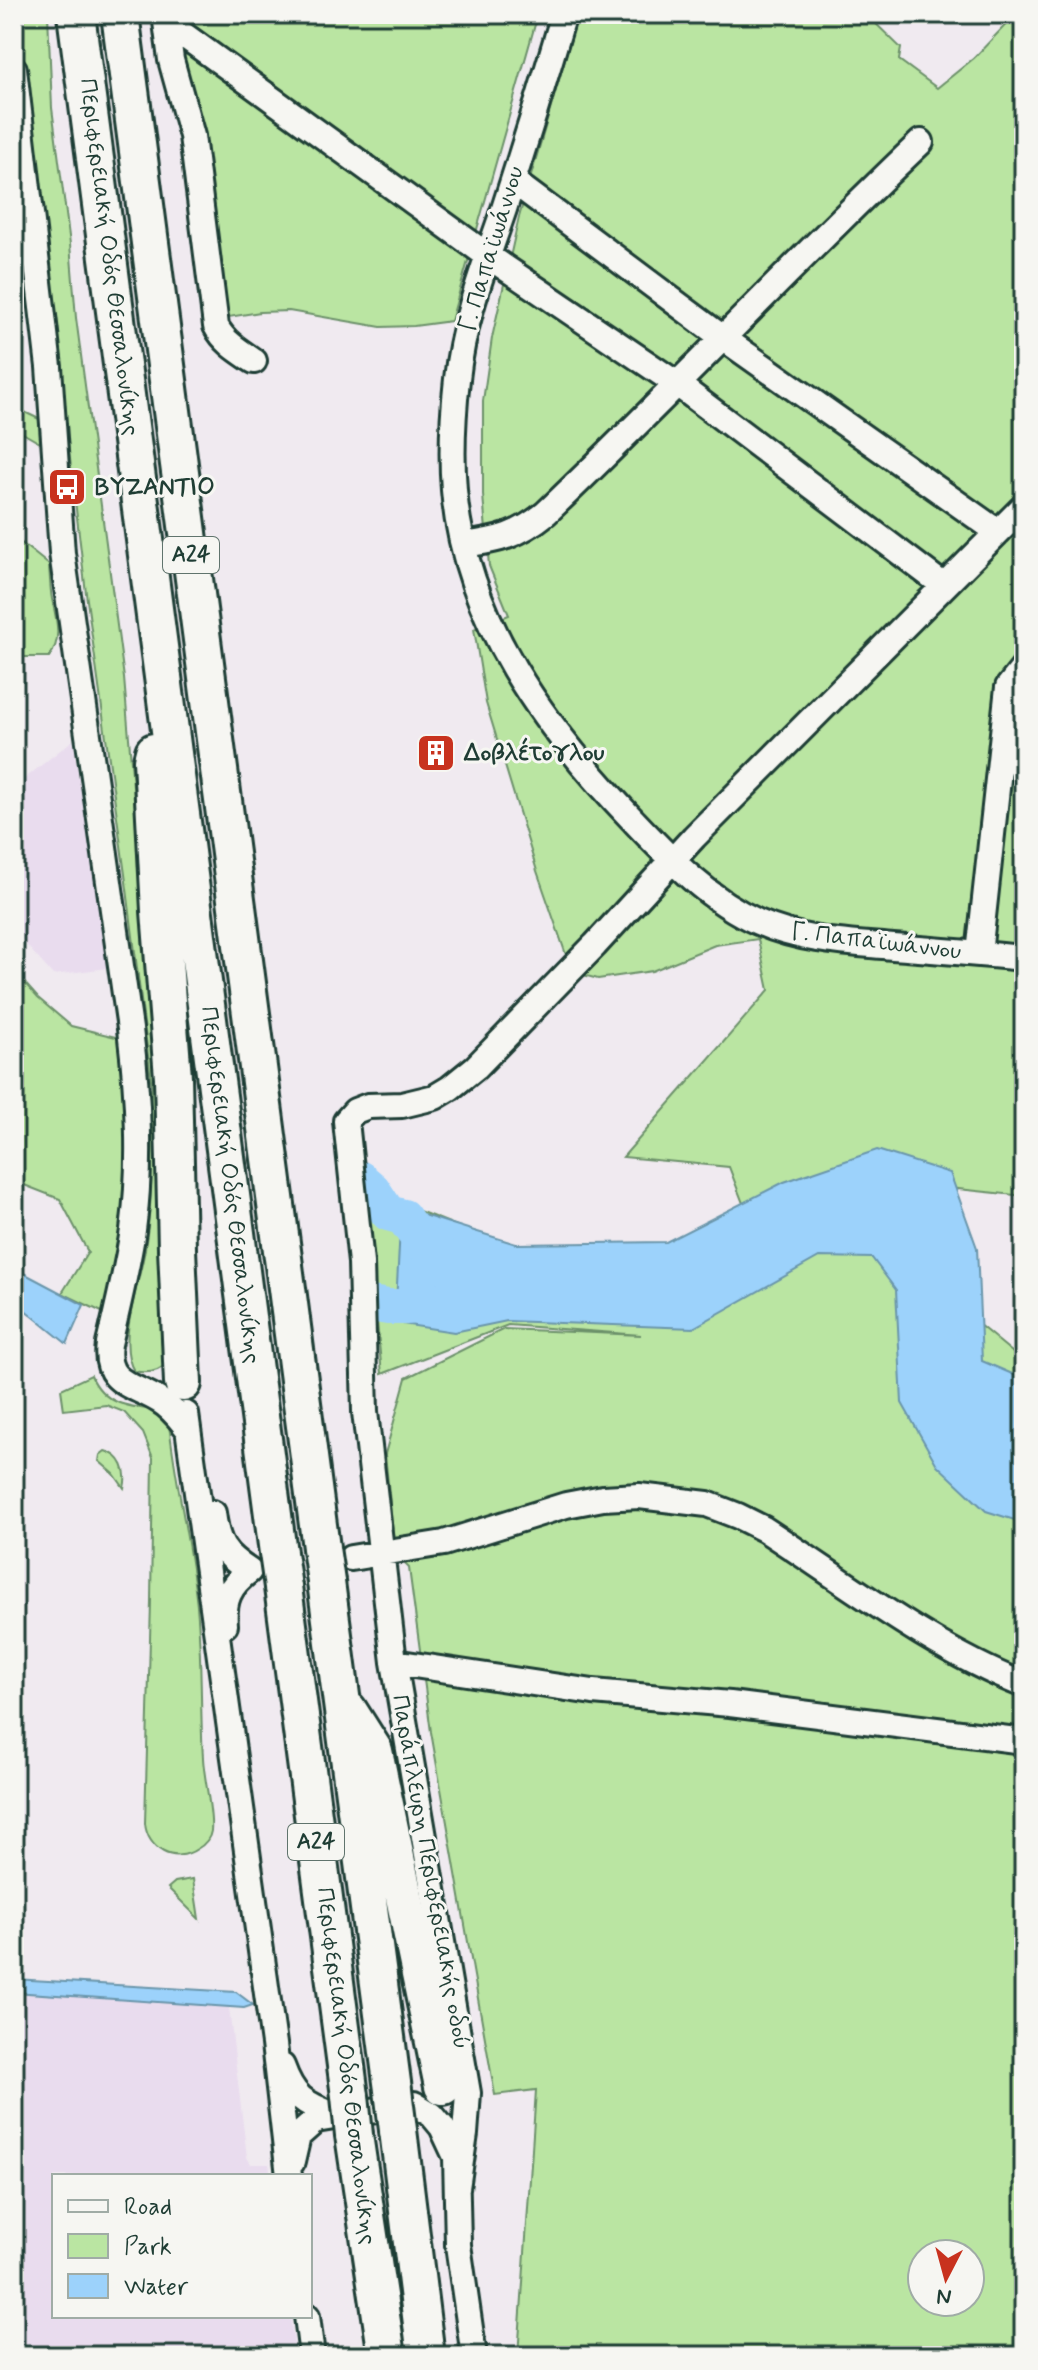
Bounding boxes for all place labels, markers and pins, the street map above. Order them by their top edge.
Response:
bus stop icon: ΒΥΖΑΝΤΙΟ [46,466,88,508]
place label: ΒΥΖΑΝΤΙΟ [95,472,215,503]
building icon: Δοβλέτογλου [415,732,457,774]
place label: Δοβλέτογλου [463,737,605,769]

